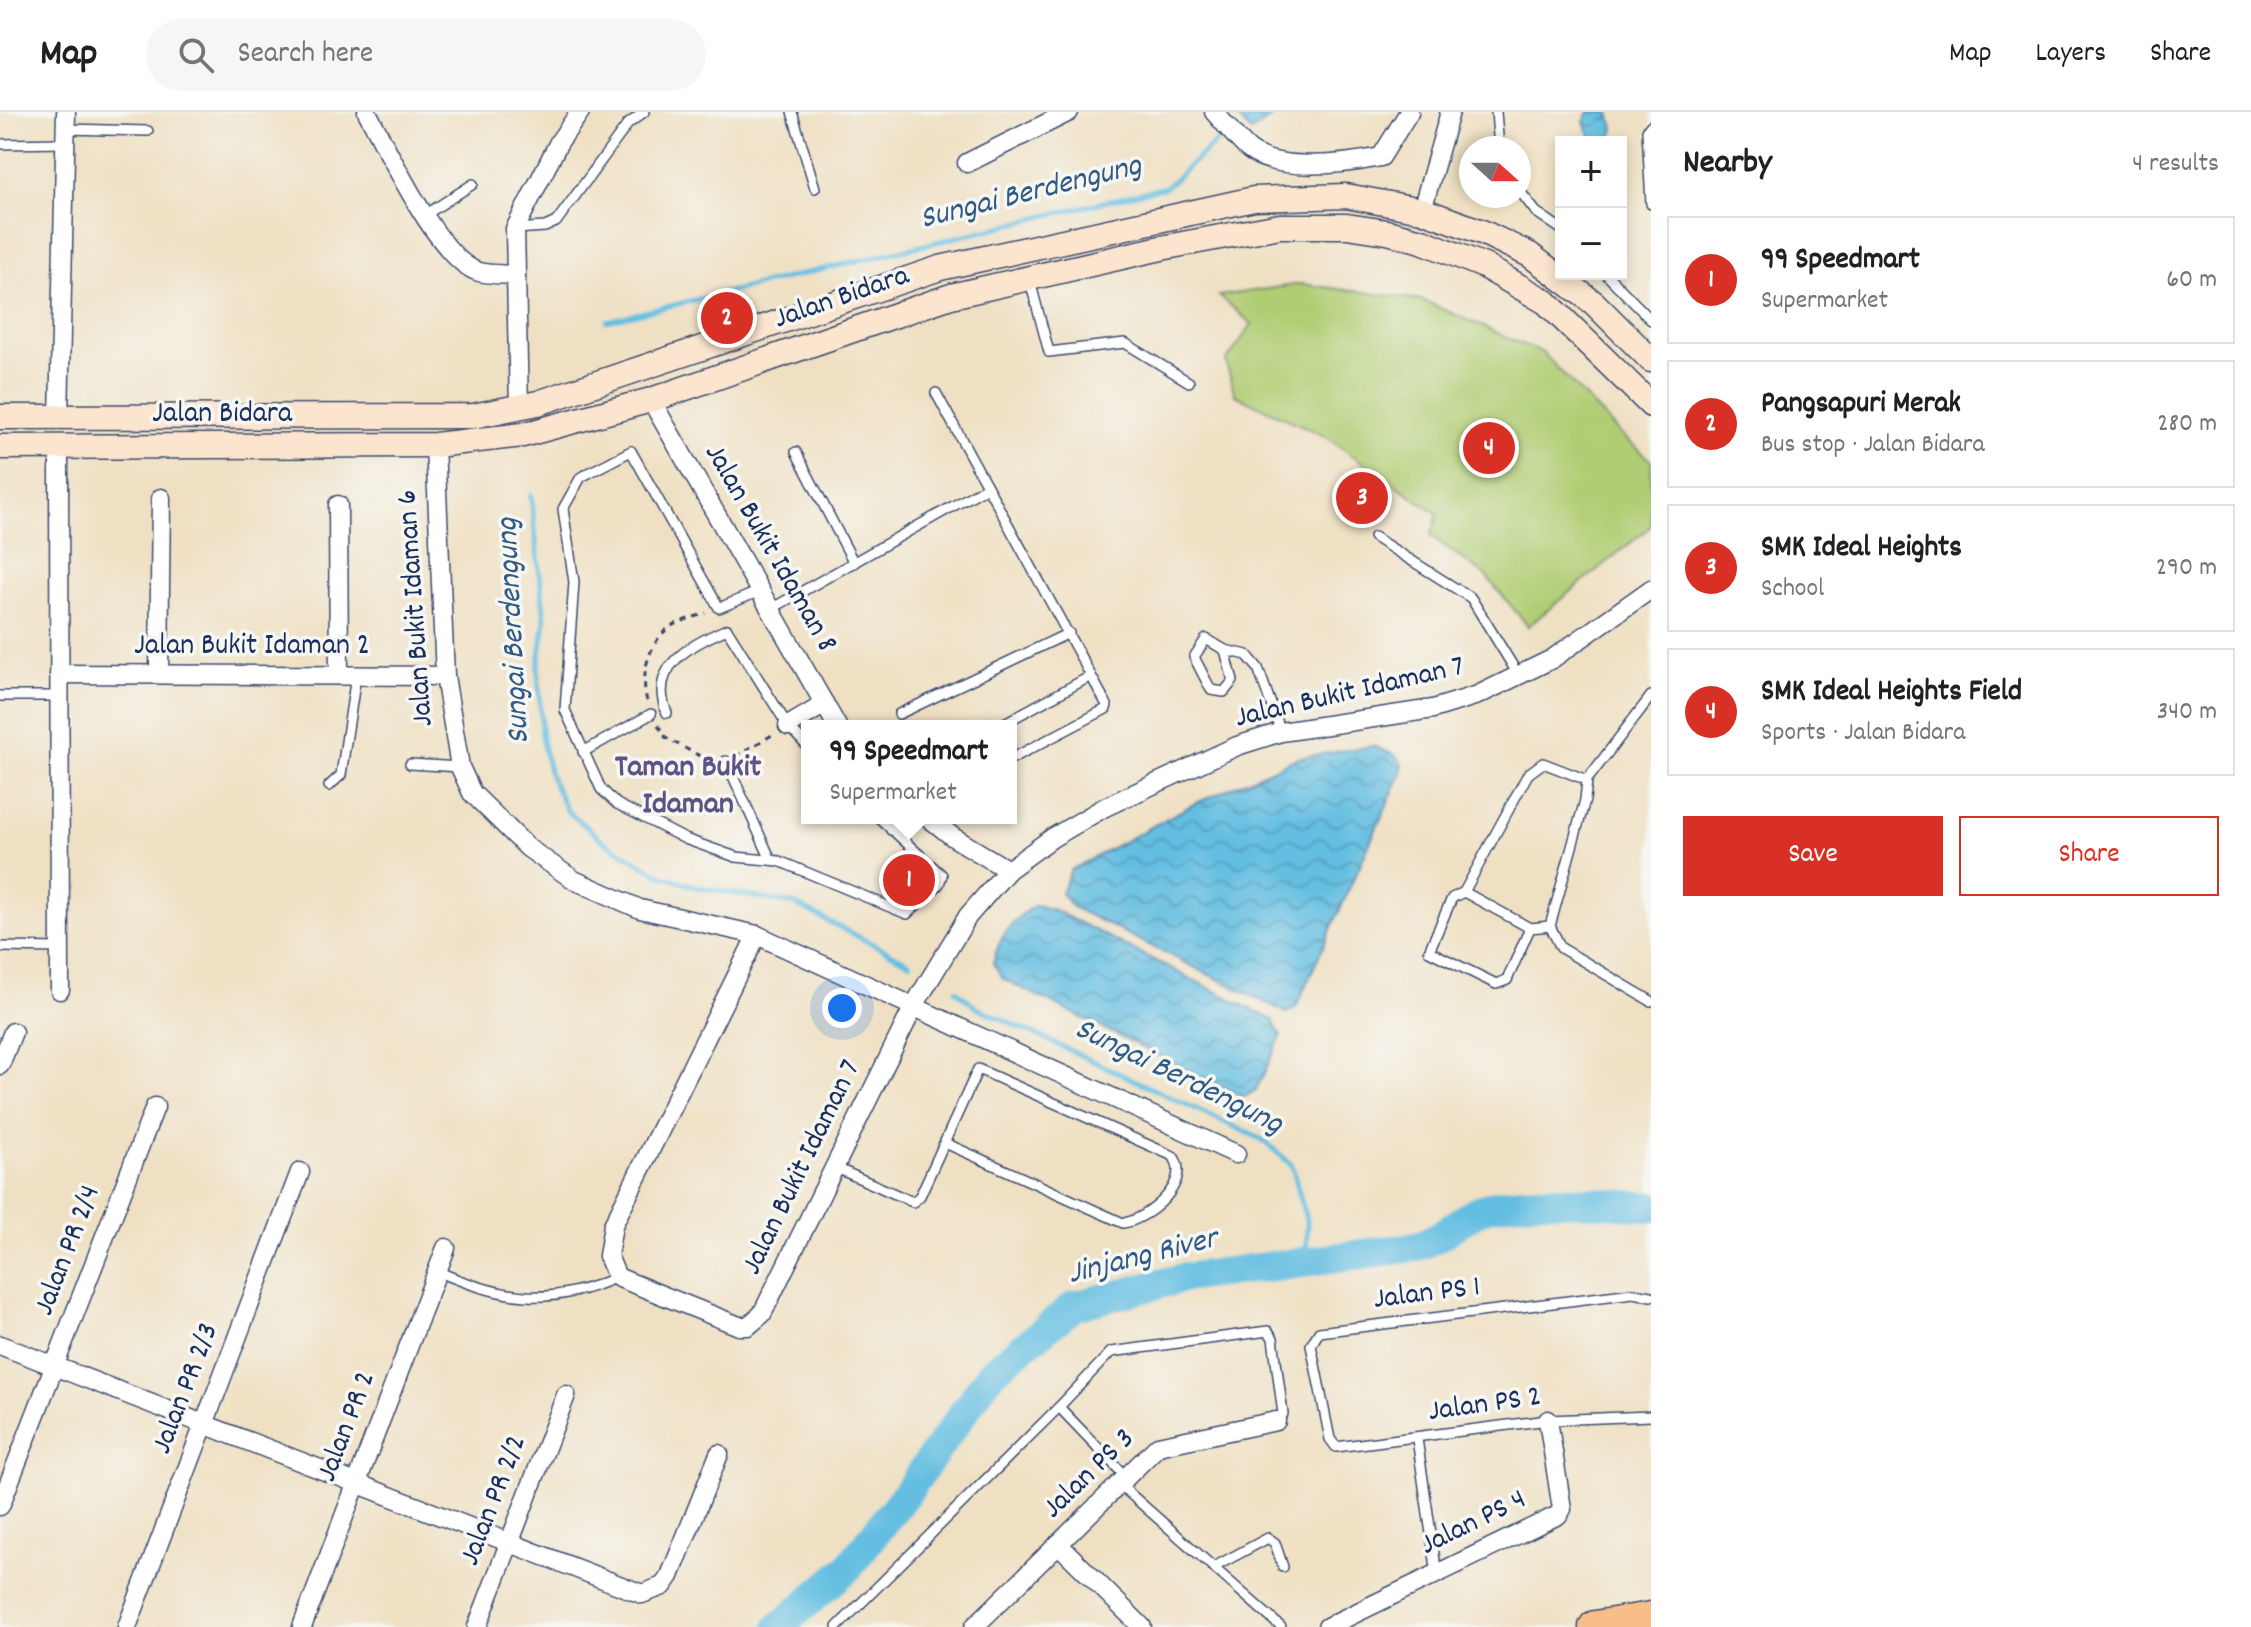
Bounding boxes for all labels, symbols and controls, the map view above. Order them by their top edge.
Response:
search box [146,19,706,91]
text: Map [40,28,98,83]
icon: search [174,33,218,77]
text: Search here [238,34,373,77]
text: Map [1949,35,1992,75]
text: Layers [2036,35,2106,75]
text: Share [2150,35,2211,75]
north arrow [1459,136,1531,208]
map controls [1555,136,1627,280]
button: + [1555,136,1627,208]
text: Nearby [1683,140,1772,189]
water label: Sungai Berdengung [916,144,1147,244]
text: 4 results [2132,146,2219,183]
button: − [1555,208,1627,280]
text: 99 Speedmart [1761,240,1920,283]
street label: Jalan Bidara [769,256,916,342]
text: 1 [1708,262,1714,299]
text: 60 m [2166,262,2217,299]
text: Supermarket [1761,283,1888,320]
pin: 2 [701,288,753,348]
text: Pangsapuri Merak [1761,384,1961,427]
street label: Jalan Bidara [152,394,293,437]
text: 2 [1705,406,1717,443]
text: 280 m [2157,406,2217,443]
pin: 4 [1463,418,1515,478]
text: Bus stop · Jalan Bidara [1761,427,1985,464]
street label: Jalan Bukit Idaman 8 [692,437,846,661]
pin: 3 [1336,468,1388,528]
street label: Jalan Bukit Idaman 6 [387,488,447,728]
water label: Sungai Berdengung [486,516,544,745]
text: SMK Ideal Heights [1761,528,1962,571]
text: 3 [1705,550,1717,587]
text: 290 m [2156,550,2217,587]
text: School [1761,571,1824,608]
street label: Jalan Bukit Idaman 2 [134,626,370,669]
street label: Jalan Bukit Idaman 7 [1231,647,1469,741]
text: SMK Ideal Heights Field [1761,672,2022,715]
text: 4 [1706,694,1716,731]
text: 340 m [2157,694,2217,731]
text: Sports · Jalan Bidara [1761,715,1965,752]
popup [801,720,1017,824]
text: 99 Speedmart [830,732,988,775]
district label: Taman Bukit Idaman [615,746,762,829]
text: Supermarket [830,775,957,812]
button: Save [1683,816,1943,896]
button: Share [1959,816,2219,896]
pin: 1 [883,850,935,910]
your location [822,988,862,1028]
water label: Sungai Berdengung [1066,1008,1291,1149]
street label: Jalan Bukit Idaman 7 [732,1053,874,1283]
street label: Jalan PR 2/4 [25,1180,113,1322]
water label: Jinjang River [1063,1216,1226,1299]
street label: Jalan PS 1 [1371,1267,1483,1323]
street label: Jalan PR 2/3 [142,1317,232,1461]
street label: Jalan PR 2 [307,1366,389,1488]
street label: Jalan PS 2 [1426,1377,1544,1435]
street label: Jalan PS 3 [1034,1420,1146,1530]
street label: Jalan PR 2/2 [450,1429,540,1573]
street label: Jalan PS 4 [1414,1480,1534,1568]

